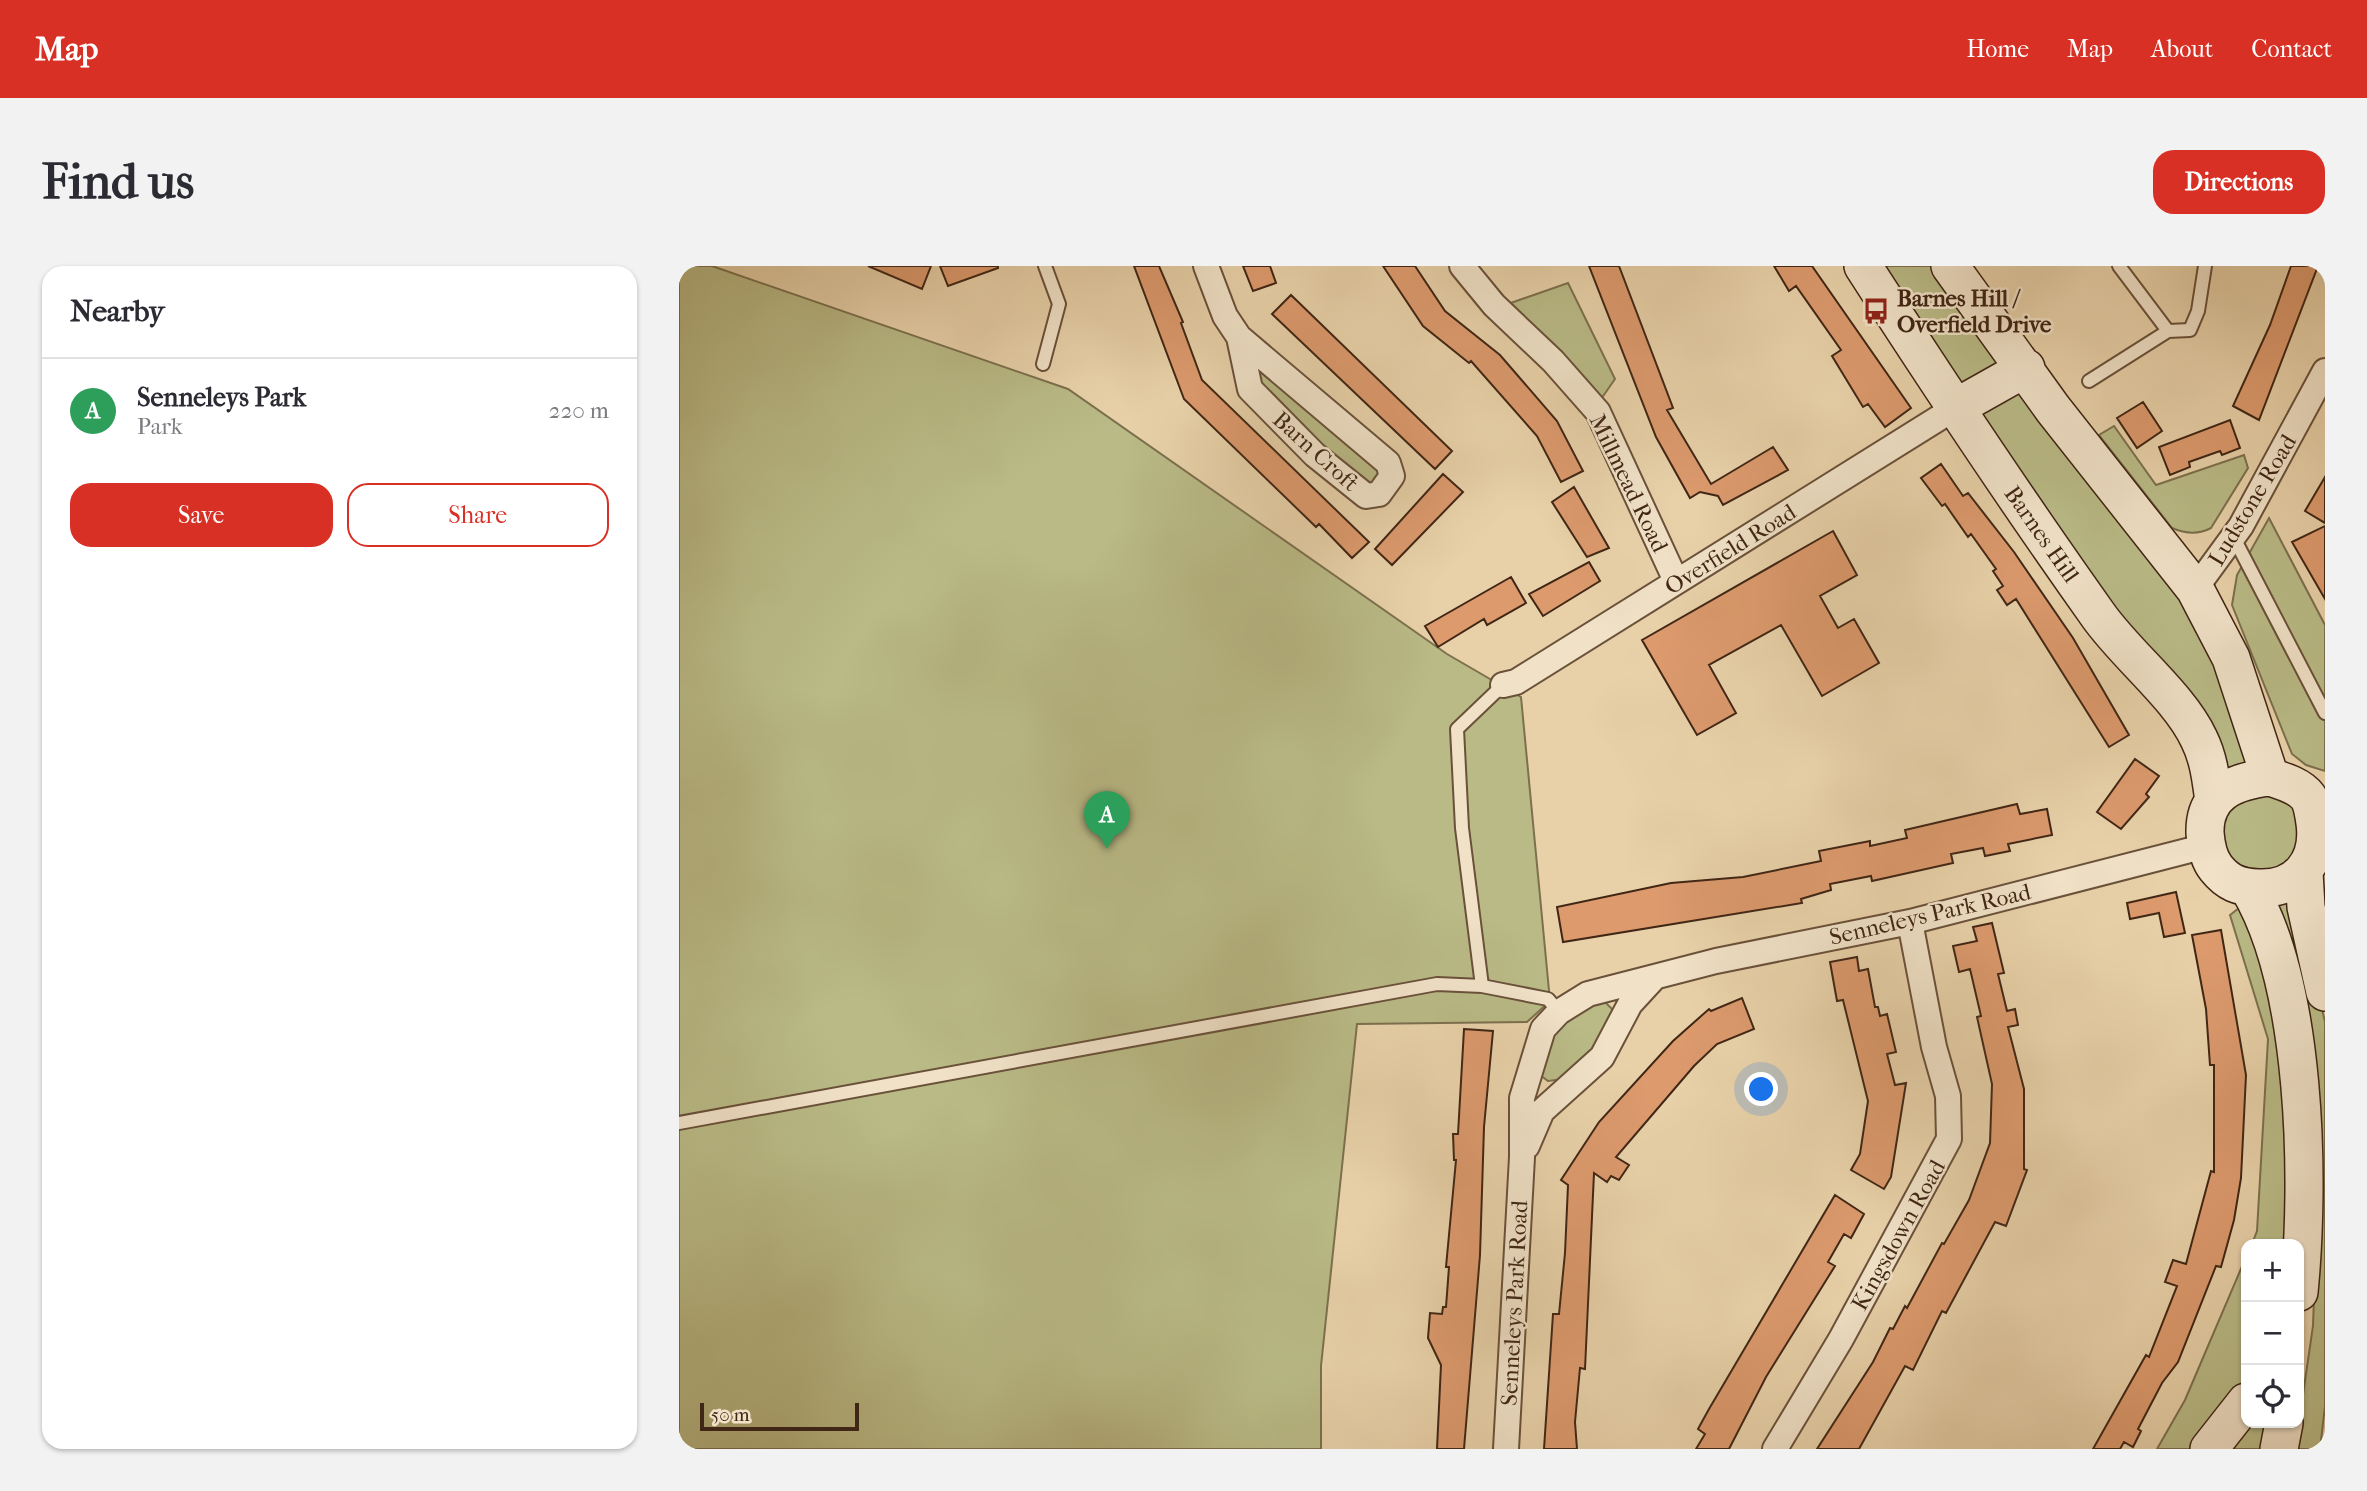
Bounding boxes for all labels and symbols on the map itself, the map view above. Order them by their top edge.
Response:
place label: Barnes Hill / Overfield Drive [1897,285,2052,338]
bus stop icon: Barnes Hill / Overfield Drive [1861,296,1891,326]
street label: Barn Croft [1267,406,1364,497]
street label: Millmead Road [1583,410,1674,557]
street label: Ludstone Road [2203,429,2302,571]
street label: Barnes Hill [1999,481,2085,588]
street label: Overfield Road [1660,498,1801,600]
pin: A [1084,791,1130,849]
street label: Senneleys Park Road [1827,878,2034,951]
your location [1744,1072,1778,1106]
street label: Kingsdown Road [1846,1155,1951,1315]
street label: Senneleys Park Road [1496,1199,1533,1406]
scale bar [700,1400,859,1432]

